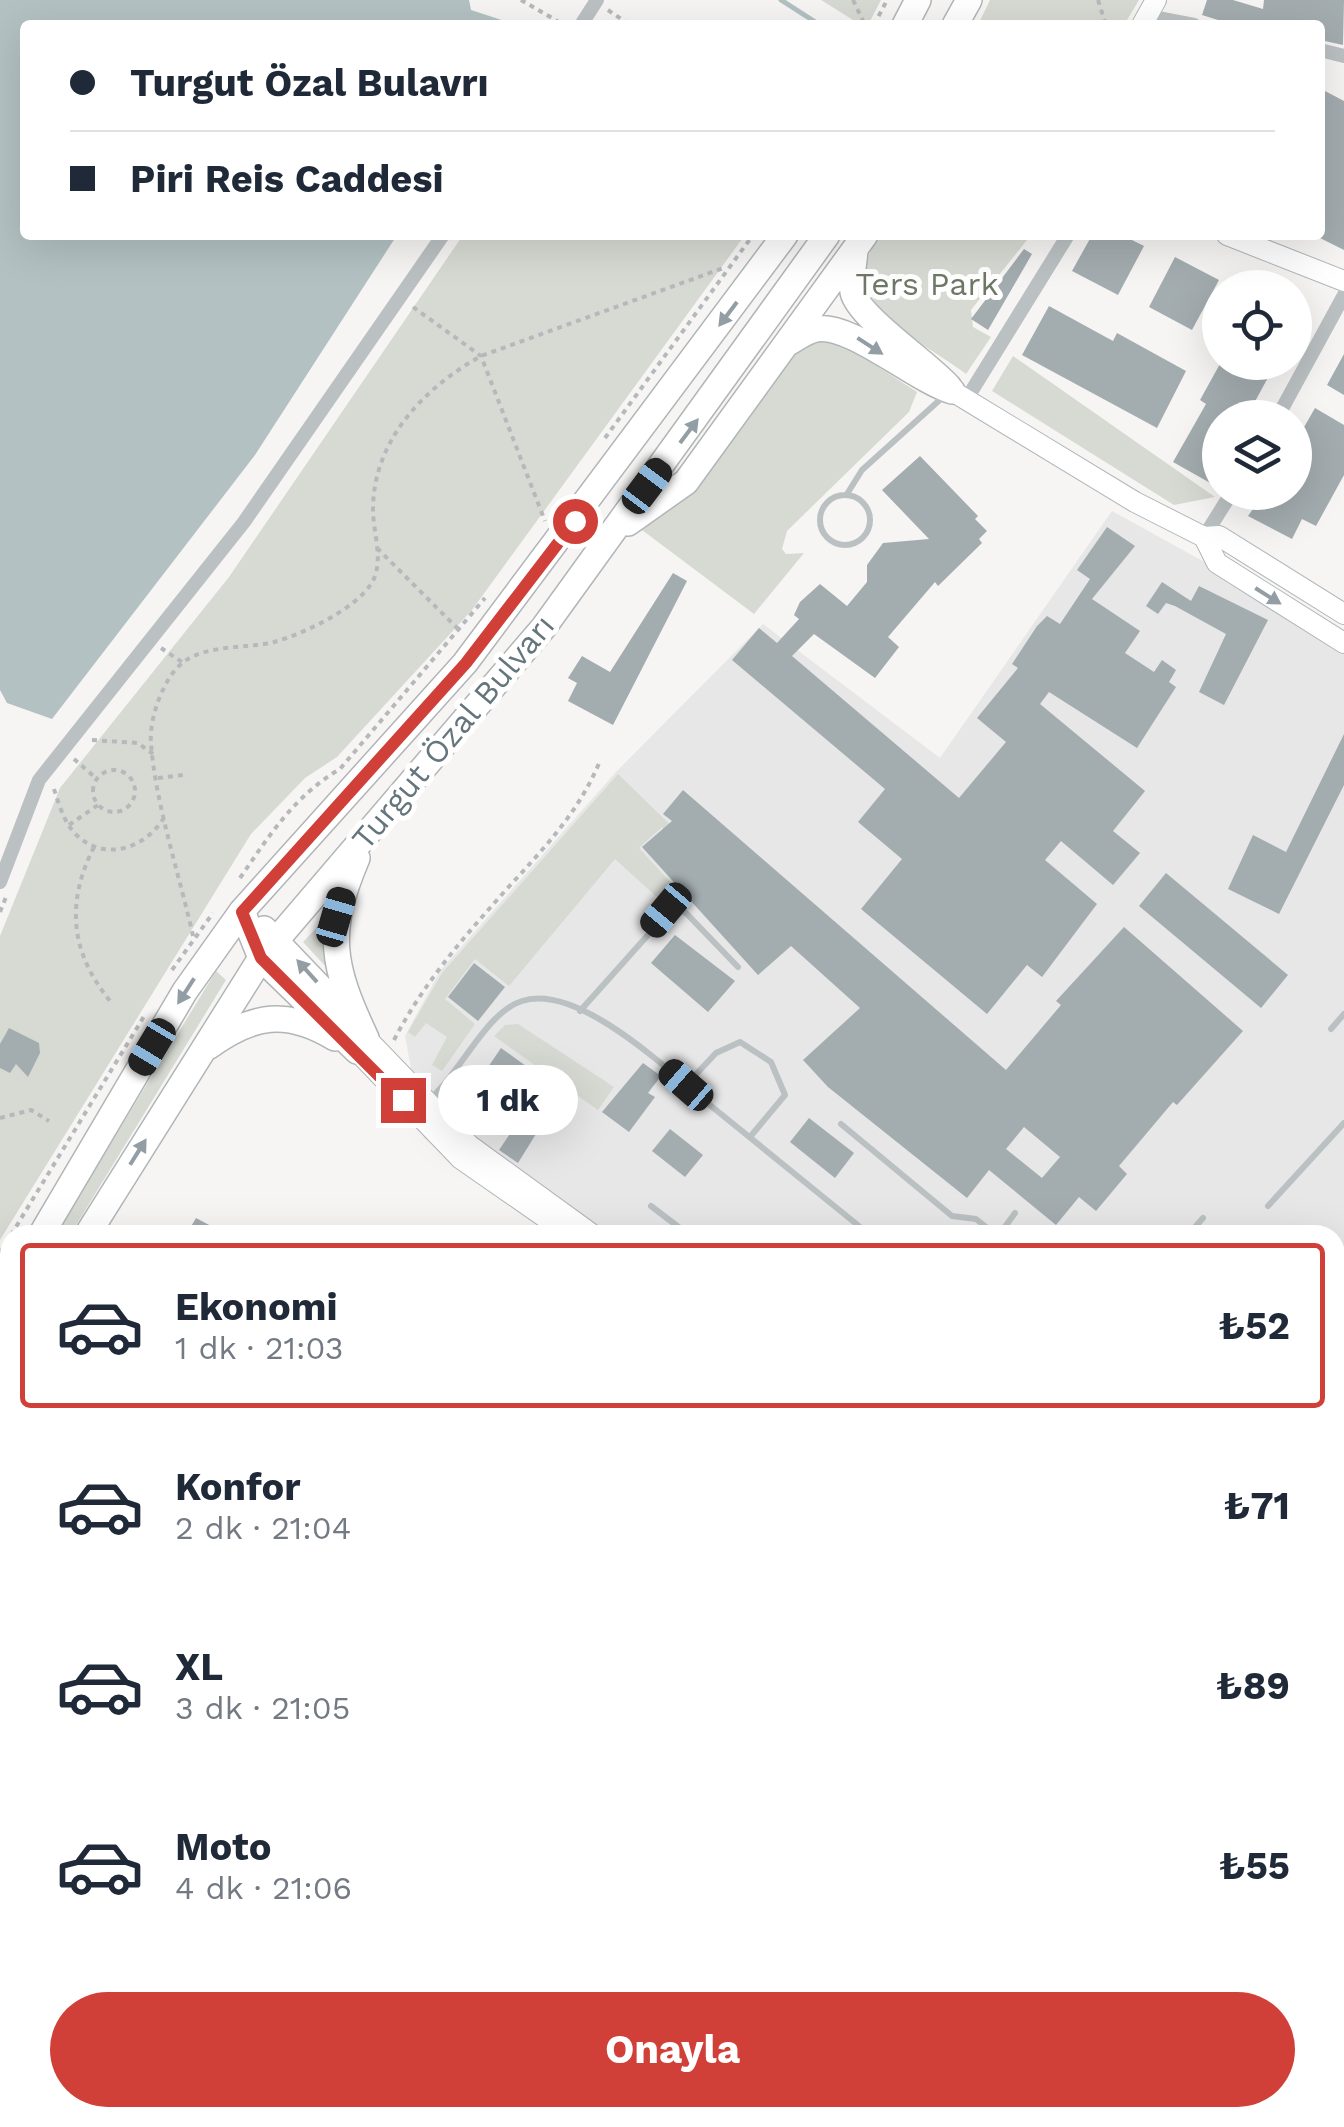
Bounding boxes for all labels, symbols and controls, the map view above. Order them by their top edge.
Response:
text: Turgut Özal Bulavrı [130,61,489,105]
text: Piri Reis Caddesi [130,157,444,201]
park label: Ters Park [855,265,999,303]
map controls [1202,270,1312,510]
button: locate [1202,270,1312,380]
one-way arrow [718,301,738,327]
one-way arrow [856,336,883,355]
button: layers [1202,400,1312,510]
one-way arrow [678,418,698,444]
car [617,453,677,519]
route start [553,499,598,544]
one-way arrow [1255,586,1282,604]
street label: Turgut Özal Bulvarı [344,607,562,857]
car [635,877,697,943]
car [313,884,359,950]
one-way arrow [297,959,319,984]
one-way arrow [177,978,195,1005]
car [124,1014,180,1080]
car [654,1054,718,1116]
callout: 1 dk [438,1065,578,1135]
route end [381,1078,426,1123]
text: 1 dk [477,1081,539,1119]
one-way arrow [129,1138,146,1166]
icon: car [55,1281,145,1371]
text: Ekonomi [175,1285,338,1329]
text: ₺52 [1218,1304,1290,1348]
text: 1 dk · 21:03 [175,1329,343,1367]
icon: car [55,1461,145,1551]
text: Konfor [175,1465,301,1509]
text: ₺71 [1224,1484,1290,1528]
text: 2 dk · 21:04 [175,1509,351,1547]
icon: car [55,1641,145,1731]
text: XL [175,1645,223,1689]
text: ₺89 [1216,1664,1290,1708]
text: 3 dk · 21:05 [175,1689,350,1727]
icon: car [55,1821,145,1911]
text: Moto [175,1825,271,1869]
text: ₺55 [1219,1844,1290,1888]
text: 4 dk · 21:06 [175,1869,352,1907]
button: Onayla [50,1992,1295,2107]

